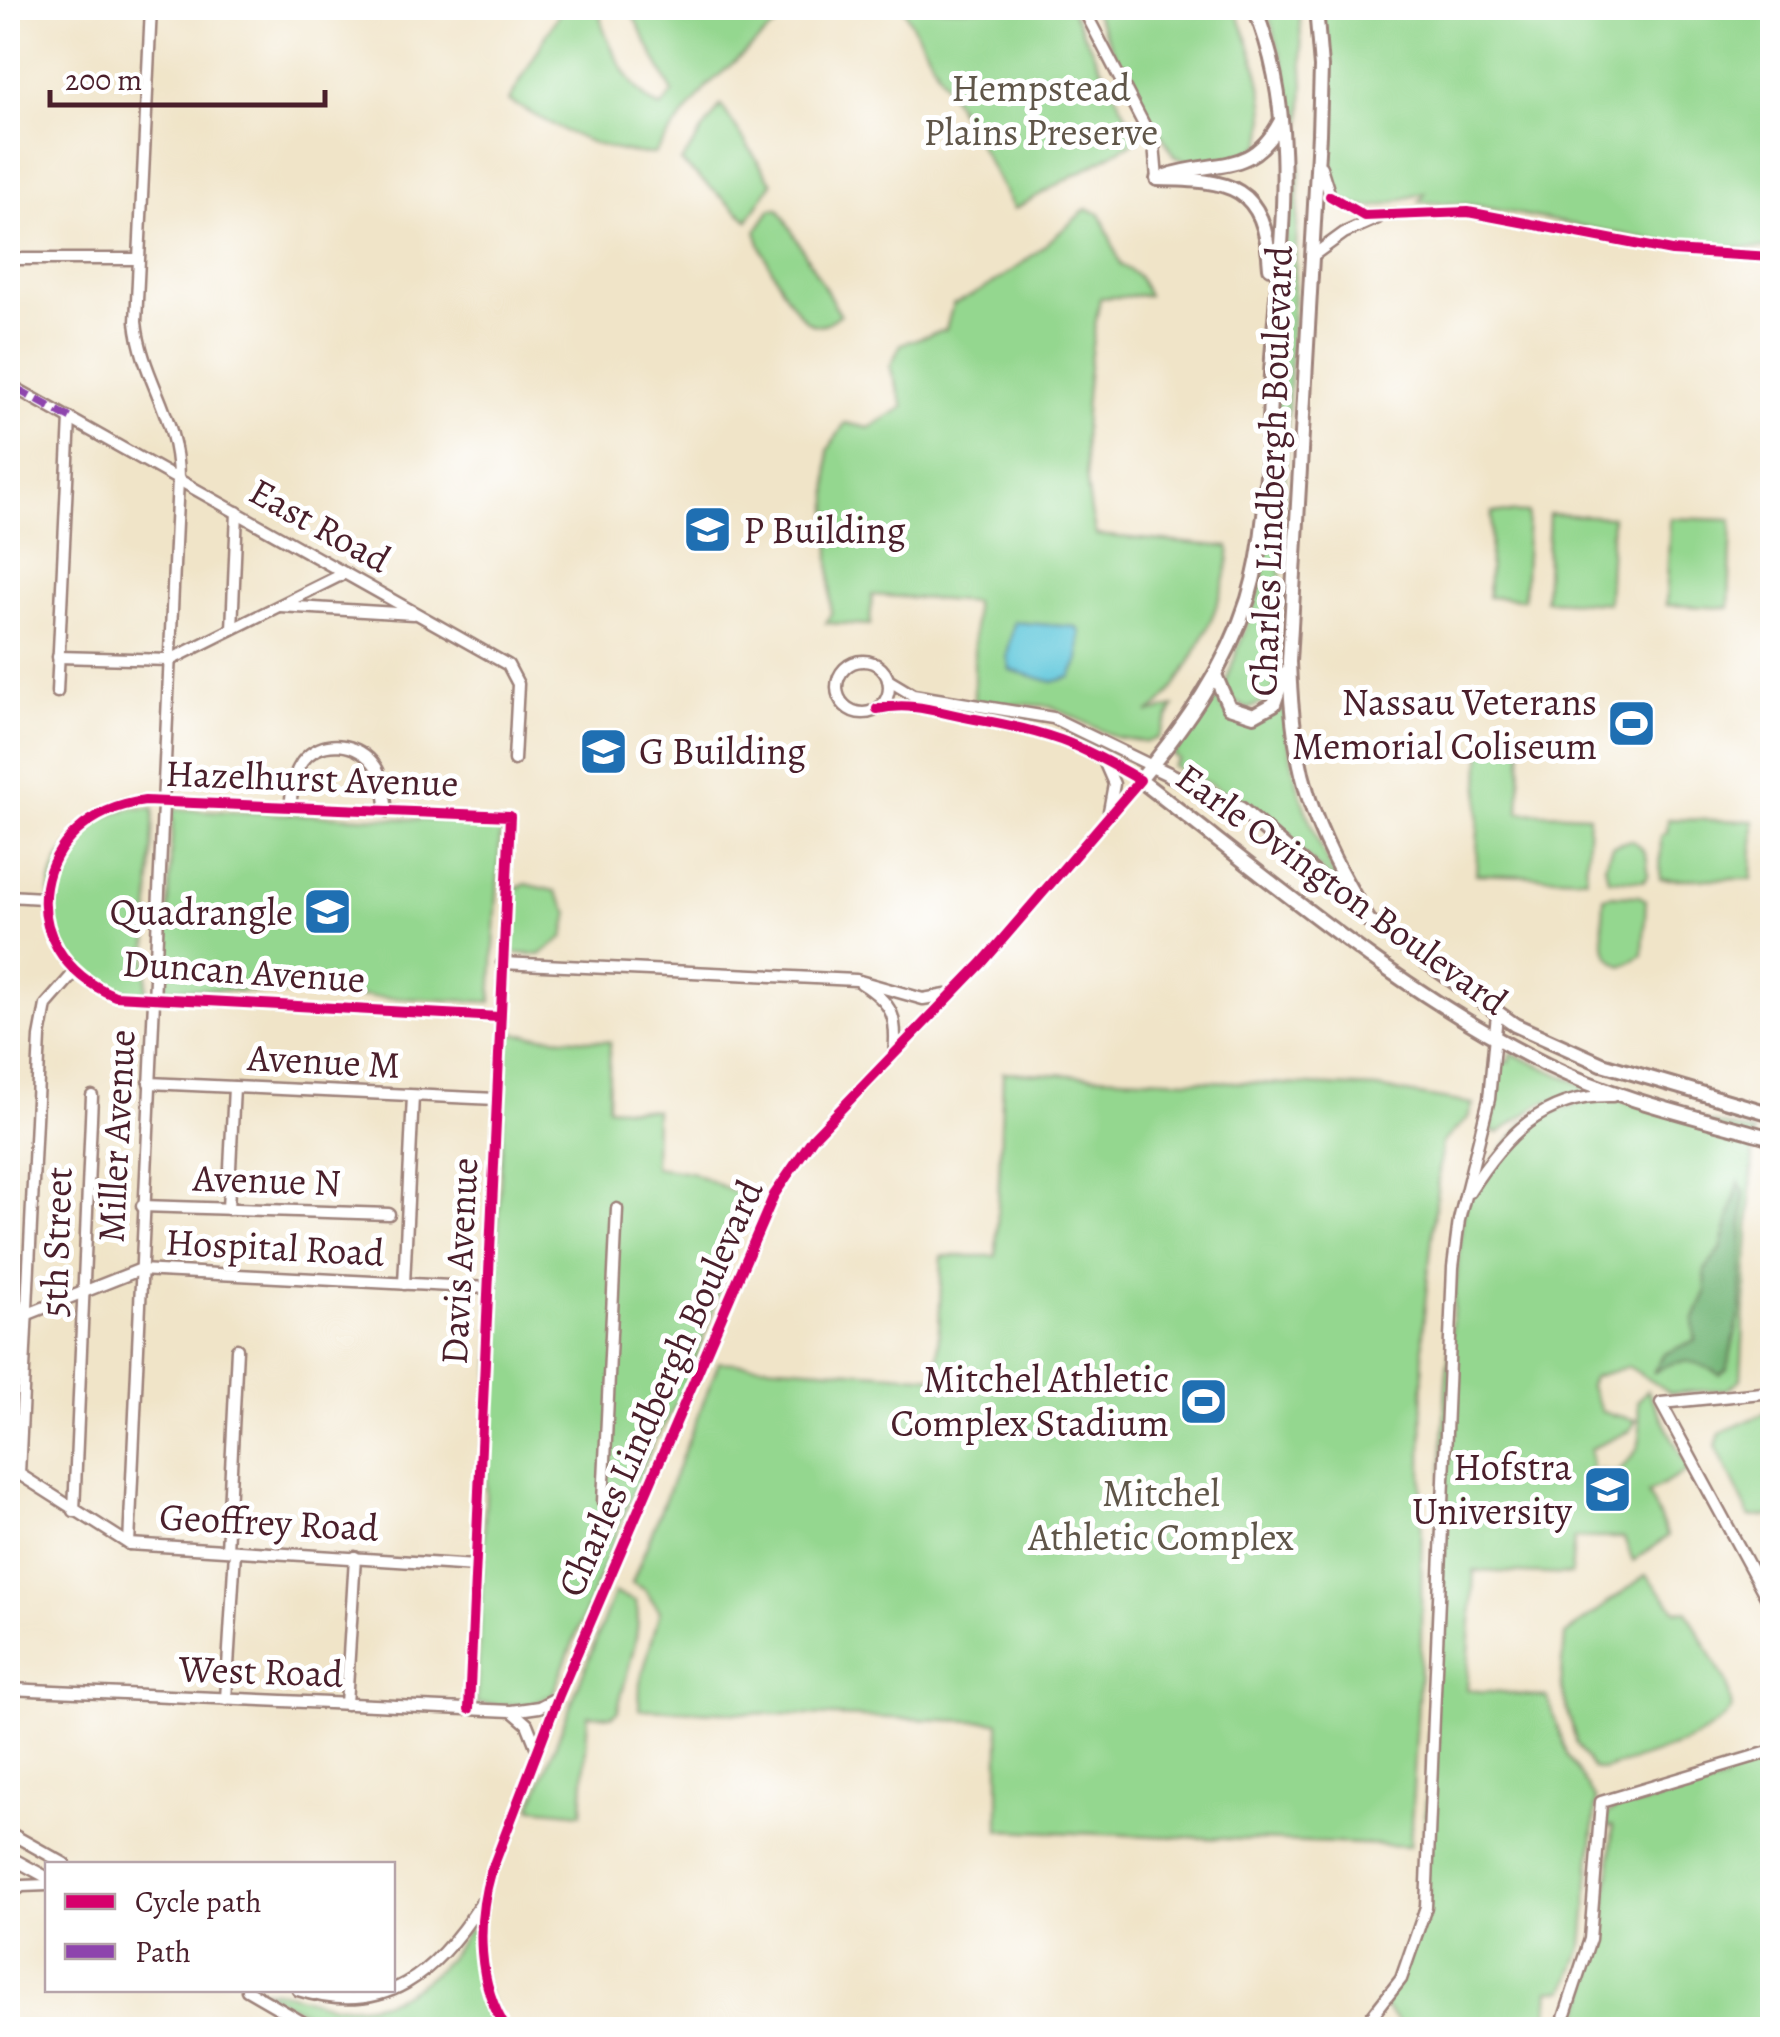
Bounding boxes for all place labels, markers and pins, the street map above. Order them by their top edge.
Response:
school or university icon: P Building [682,504,734,556]
place label: P Building [743,504,906,556]
place label: Nassau Veterans Memorial Coliseum [1292,676,1597,772]
sports icon: Nassau Veterans Memorial Coliseum [1606,698,1658,750]
school or university icon: G Building [578,725,630,777]
place label: G Building [639,725,806,777]
place label: Quadrangle [110,886,293,938]
school or university icon: Quadrangle [302,886,354,938]
place label: Mitchel Athletic Complex Stadium [891,1353,1169,1449]
sports icon: Mitchel Athletic Complex Stadium [1178,1375,1230,1427]
place label: Hofstra University [1412,1441,1573,1537]
school or university icon: Hofstra University [1581,1463,1633,1515]

